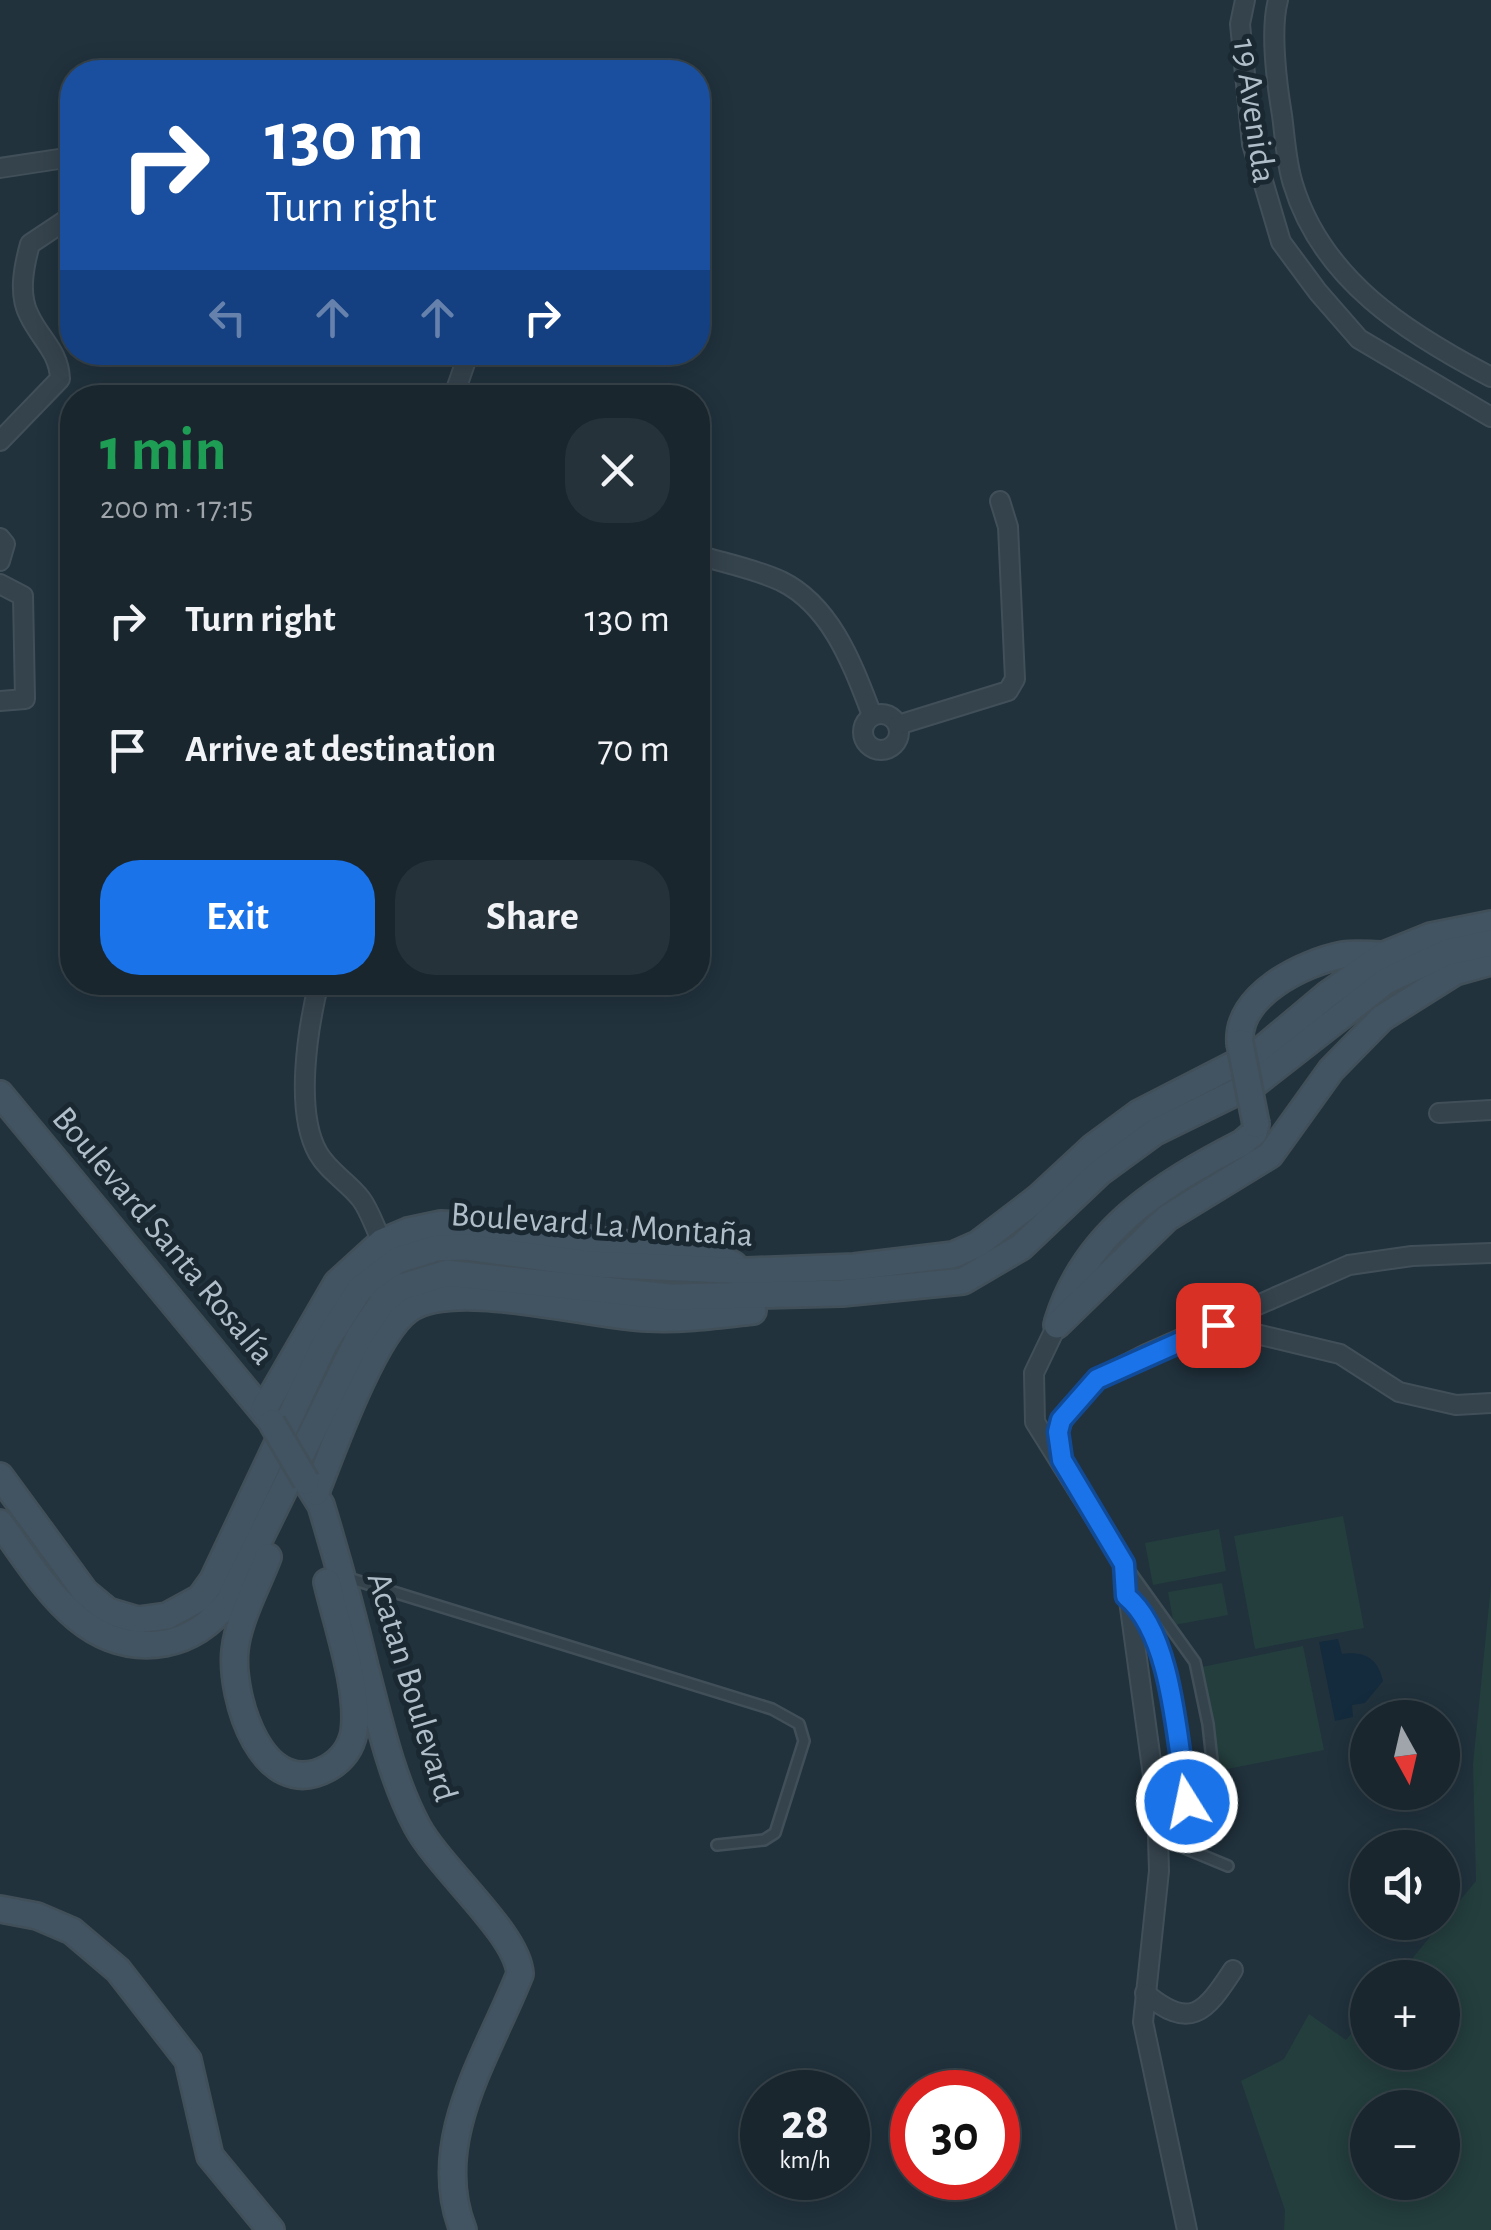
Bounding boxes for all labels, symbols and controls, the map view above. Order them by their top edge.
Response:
street label: 19 Avenida [1227,37,1281,185]
icon: right [100,100,230,230]
text: 130 m [265,103,424,173]
text: Turn right [265,185,437,230]
icon: left [200,290,255,345]
icon: ahead [305,290,360,345]
icon: ahead [410,290,465,345]
icon: right [515,290,570,345]
button: close [565,418,670,523]
text: 1 min [100,421,226,481]
text: 200 m · 17:15 [100,492,253,524]
icon: right [100,593,155,648]
text: Turn right [185,601,335,639]
text: 130 m [585,601,670,639]
icon: arrive [100,723,155,778]
text: Arrive at destination [185,731,496,769]
text: 70 m [597,731,670,769]
button: Exit [100,860,375,975]
button: Share [395,860,670,975]
street label: Boulevard Santa Rosalía [45,1101,281,1371]
street label: Boulevard La Montaña [450,1197,754,1253]
pin [1176,1283,1261,1368]
icon: arrive [1191,1298,1246,1353]
street label: Acatan Boulevard [361,1568,463,1806]
north arrow [1350,1700,1460,1810]
map controls [1350,1700,1460,2200]
position arrow [1135,1750,1239,1854]
button: sound [1350,1830,1460,1940]
button: + [1350,1960,1460,2070]
speed limit sign: 30 [890,2070,1020,2200]
button: − [1350,2090,1460,2200]
text: 28 [781,2098,829,2148]
text: km/h [779,2148,831,2173]

